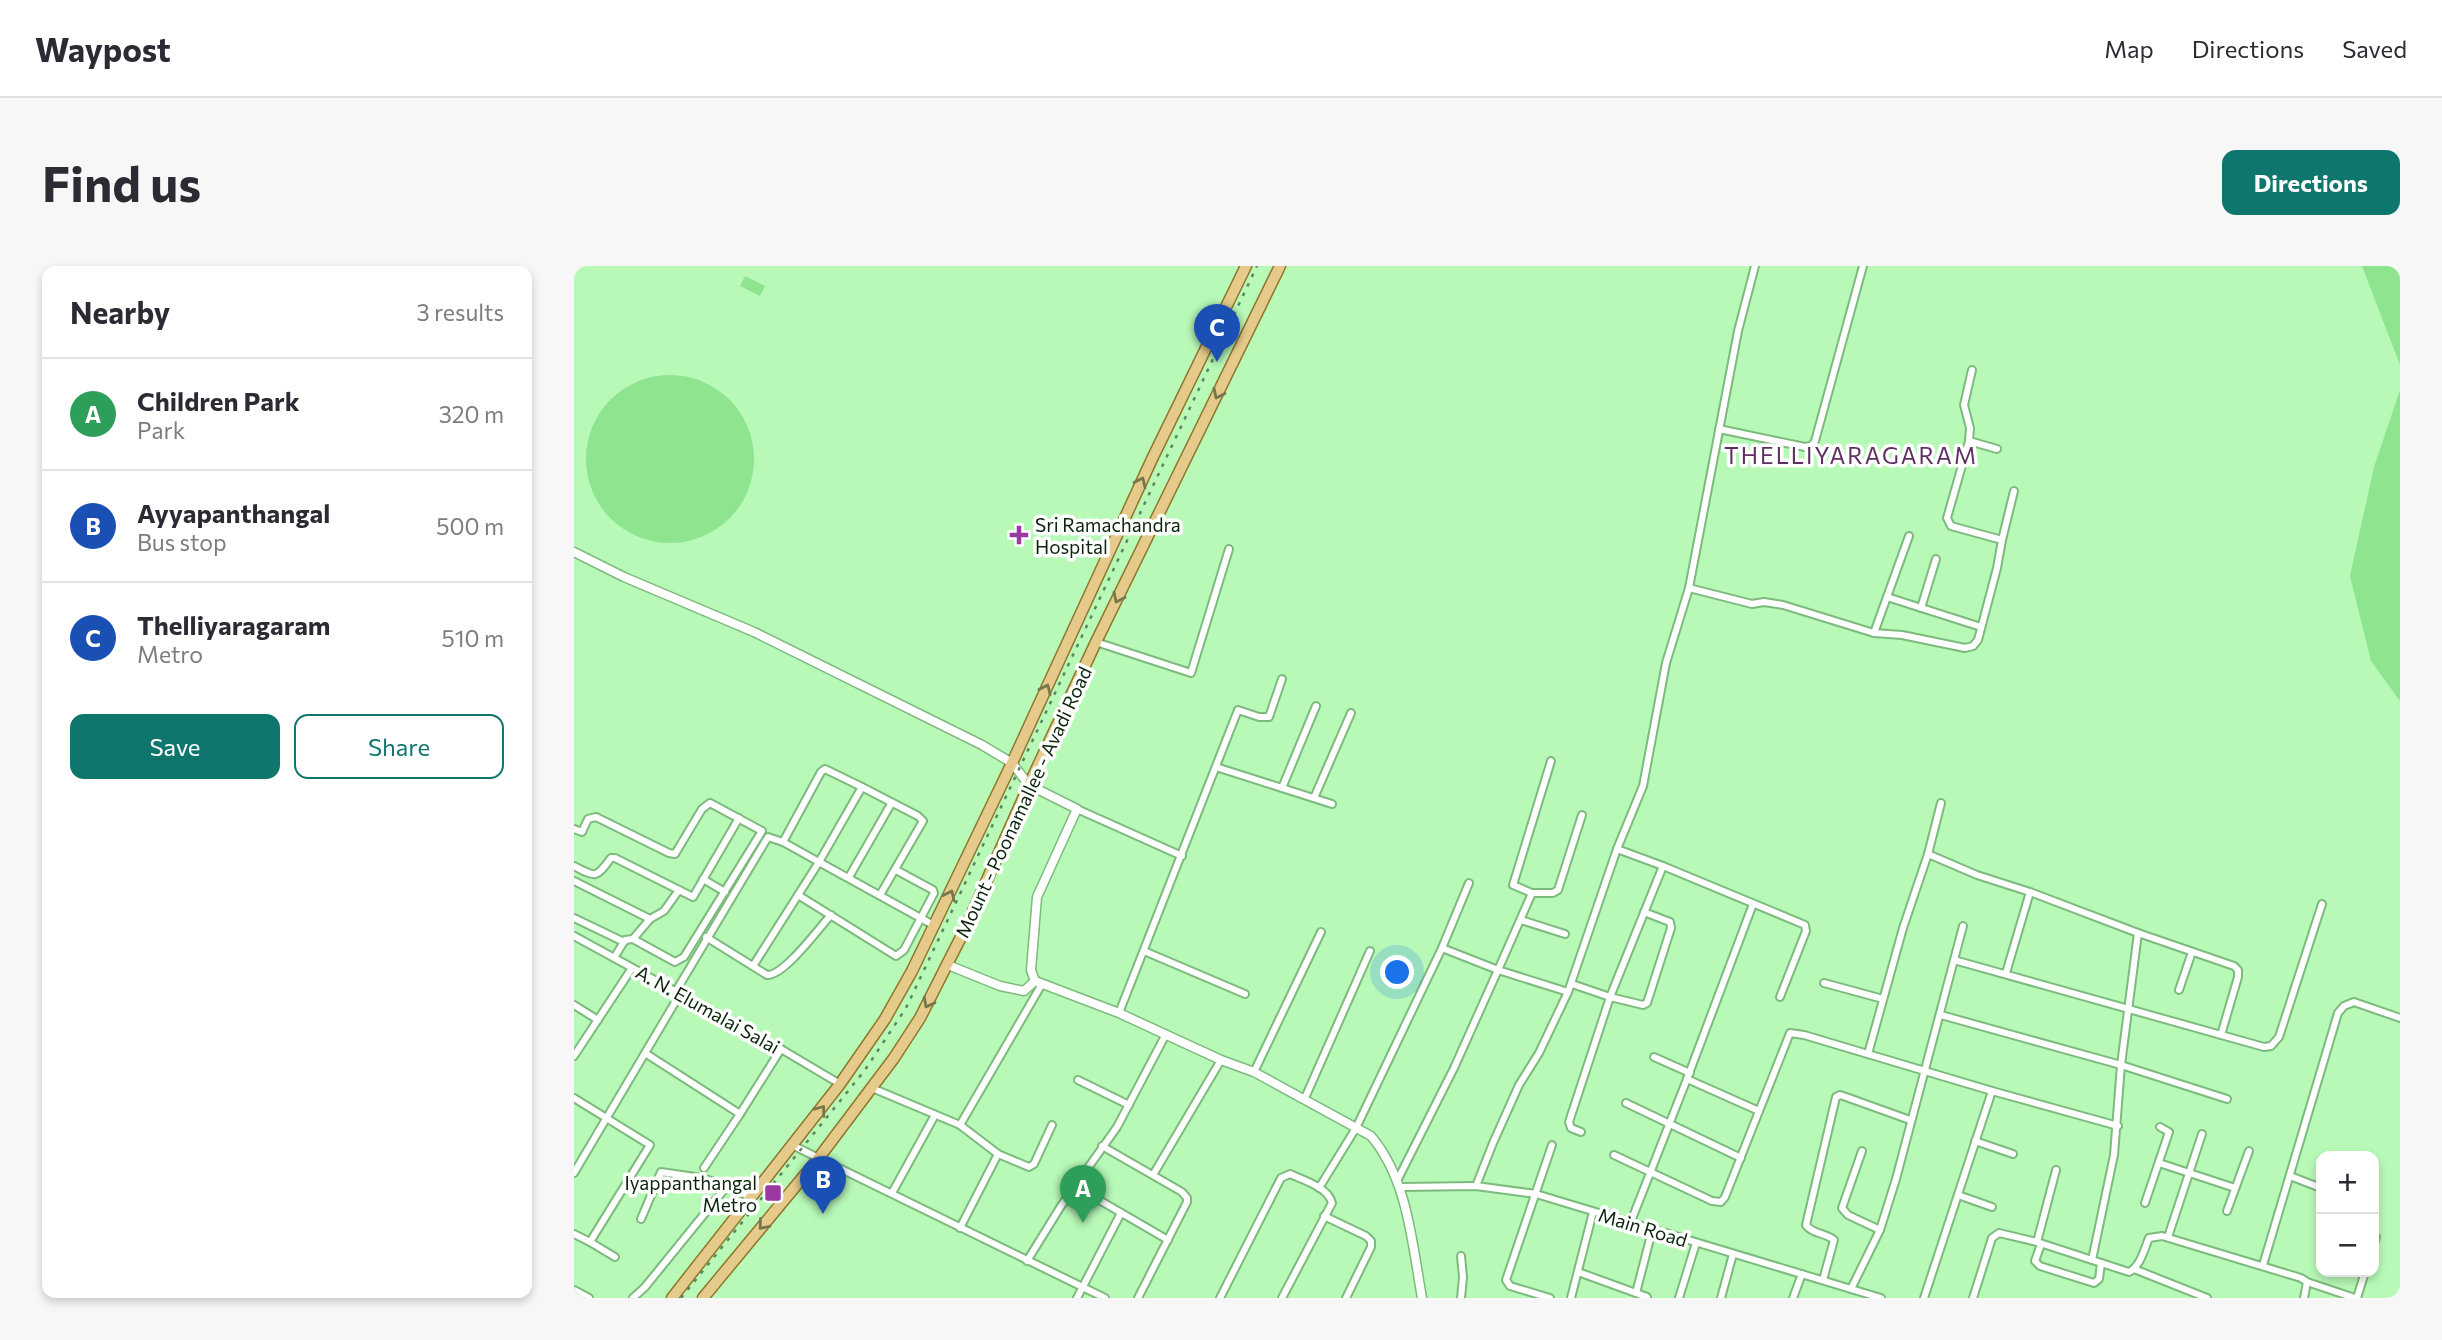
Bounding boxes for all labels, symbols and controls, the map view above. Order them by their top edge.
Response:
text: Waypost [35,28,171,69]
text: Map [2104,34,2154,63]
text: Directions [2192,34,2304,63]
text: Saved [2342,34,2407,63]
button: Directions [2222,150,2400,215]
text: Find us [42,152,201,212]
text: Nearby [70,293,170,330]
text: 3 results [417,298,504,326]
pin: C [1194,304,1240,362]
text: Children Park [137,385,300,416]
one-way arrow [1213,387,1227,399]
text: A [85,400,101,428]
text: 320 m [439,400,504,428]
text: Park [137,416,185,444]
district label: THELLIYARAGARAM [1724,441,1978,469]
one-way arrow [1133,477,1147,489]
text: Ayyapanthangal [137,497,330,528]
text: B [85,512,101,540]
text: 500 m [436,512,504,540]
place label: Sri Ramachandra Hospital [1035,513,1181,558]
marker: Sri Ramachandra Hospital [1009,525,1029,545]
text: Bus stop [137,528,227,556]
one-way arrow [1113,591,1127,603]
text: Thelliyaragaram [137,609,331,640]
text: C [85,624,101,652]
text: 510 m [441,624,504,652]
text: Metro [137,640,203,668]
street label: Mount - Poonamallee - Avadi Road [950,663,1096,941]
one-way arrow [1038,684,1052,696]
button: Save [70,714,280,779]
button: Share [294,714,504,779]
one-way arrow [942,890,956,902]
your location [1380,955,1414,989]
street label: A. N. Elumalai Salai [632,960,784,1058]
one-way arrow [922,996,936,1009]
one-way arrow [812,1105,825,1118]
map controls [2316,1151,2379,1277]
button: + [2316,1151,2379,1214]
pin: B [800,1156,846,1214]
pin: A [1060,1165,1106,1223]
place label: Iyappanthangal Metro [624,1171,757,1216]
marker: Iyappanthangal Metro [763,1183,783,1203]
street label: Main Road [1596,1203,1690,1251]
button: − [2316,1214,2379,1277]
one-way arrow [759,1218,772,1230]

